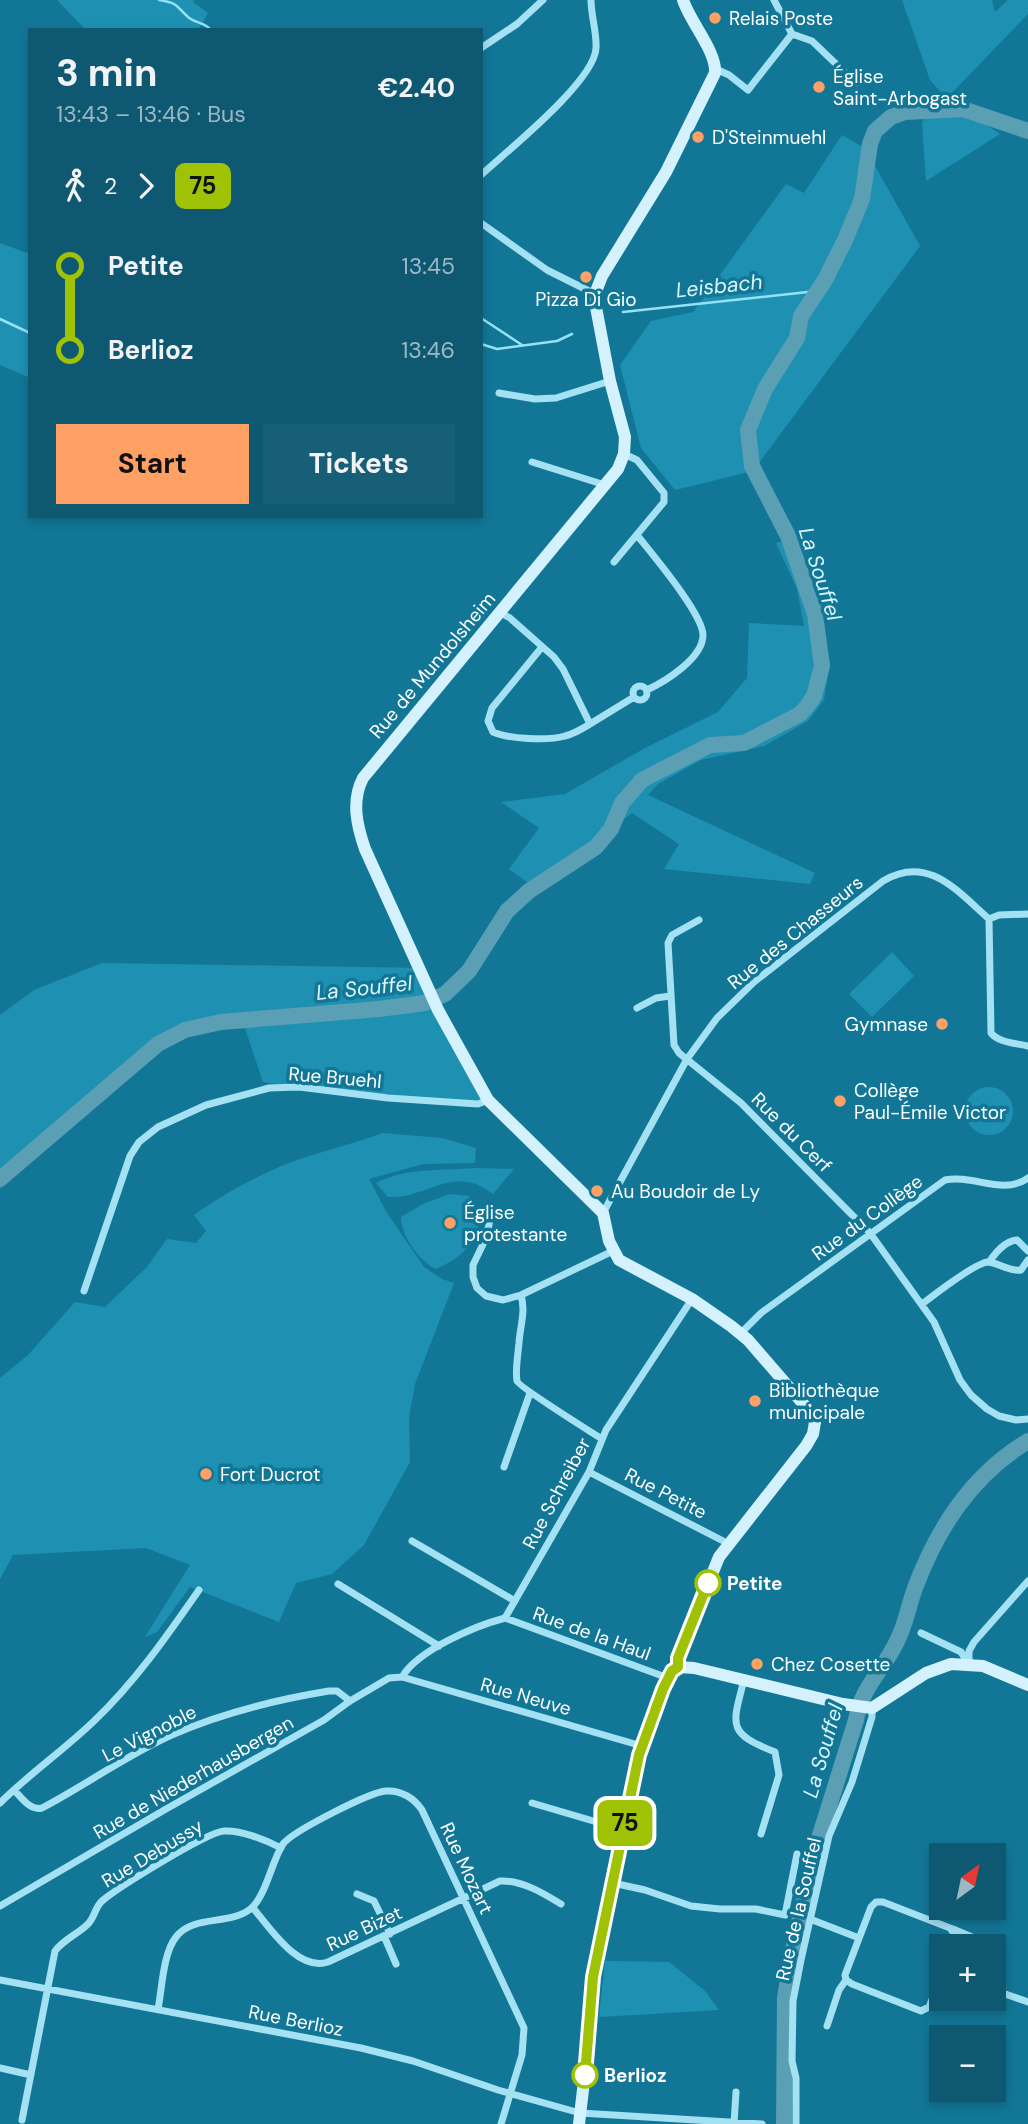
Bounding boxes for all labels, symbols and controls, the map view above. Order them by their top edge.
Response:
place label: Relais Poste [729,6,833,31]
marker: Relais Poste [707,10,723,26]
text: 3 min [56,48,157,98]
place label: Église Saint-Arbogast [833,64,967,111]
text: €2.40 [378,71,455,105]
marker: Église Saint-Arbogast [811,79,827,95]
text: 13:43 – 13:46 · Bus [56,99,246,129]
place label: D'Steinmuehl [712,125,826,150]
marker: D'Steinmuehl [690,129,706,145]
icon: walk [56,167,94,205]
icon: forward [127,167,165,205]
text: 75 [189,170,217,201]
text: 2 [104,171,117,201]
text: Petite [108,249,184,283]
text: 13:45 [402,251,455,281]
water label: Leisbach [674,268,764,304]
marker: Pizza Di Gio [578,269,594,285]
place label: Pizza Di Gio [535,287,637,312]
text: Berlioz [108,333,194,367]
text: 13:46 [401,335,455,365]
button: Start [56,424,249,504]
button: Tickets [263,424,455,504]
water label: La Souffel [792,524,848,624]
street label: Rue de Mundolsheim [364,587,501,744]
street label: Rue des Chasseurs [722,870,868,995]
water label: La Souffel [315,969,414,1007]
place label: Gymnase [845,1012,928,1037]
marker: Gymnase [934,1016,950,1032]
street label: Rue Bruehl [287,1061,383,1094]
place label: Collège Paul-Émile Victor [854,1078,1006,1125]
street label: Rue du Cerf [746,1087,837,1178]
marker: Collège Paul-Émile Victor [832,1093,848,1109]
street label: Rue du Collège [807,1169,928,1266]
place label: Au Boudoir de Ly [611,1179,760,1204]
marker: Au Boudoir de Ly [589,1183,605,1199]
place label: Église protestante [464,1200,567,1247]
marker: Église protestante [442,1215,458,1231]
place label: Bibliothèque municipale [769,1378,879,1425]
marker: Bibliothèque municipale [747,1393,763,1409]
street label: Rue Schreiber [517,1433,596,1553]
place label: Fort Ducrot [220,1462,320,1487]
street label: Rue Petite [620,1462,711,1525]
marker: Fort Ducrot [198,1466,214,1482]
marker: Petite [695,1570,721,1596]
place label: Petite [727,1571,782,1596]
street label: Rue de la Haul [529,1601,654,1666]
place label: Chez Cosette [771,1652,890,1677]
marker: Chez Cosette [749,1656,765,1672]
street label: Rue Neuve [478,1672,574,1721]
street label: Le Vignoble [98,1699,201,1768]
water label: La Souffel [796,1701,850,1801]
street label: Rue de Niederhausbergen [89,1710,298,1845]
line badge: 75 [594,1800,656,1846]
text: 75 [611,1807,639,1838]
street label: Rue Debussy [97,1813,208,1893]
street label: Rue Mozart [434,1818,499,1918]
street label: Rue de la Souffel [770,1835,827,1983]
north arrow [929,1843,1006,1920]
map controls [929,1843,1006,2102]
street label: Rue Bizet [322,1900,406,1957]
button: + [929,1934,1006,2011]
street label: Rue Berlioz [246,1999,345,2042]
button: − [929,2025,1006,2102]
marker: Berlioz [572,2062,598,2088]
place label: Berlioz [604,2063,667,2088]

